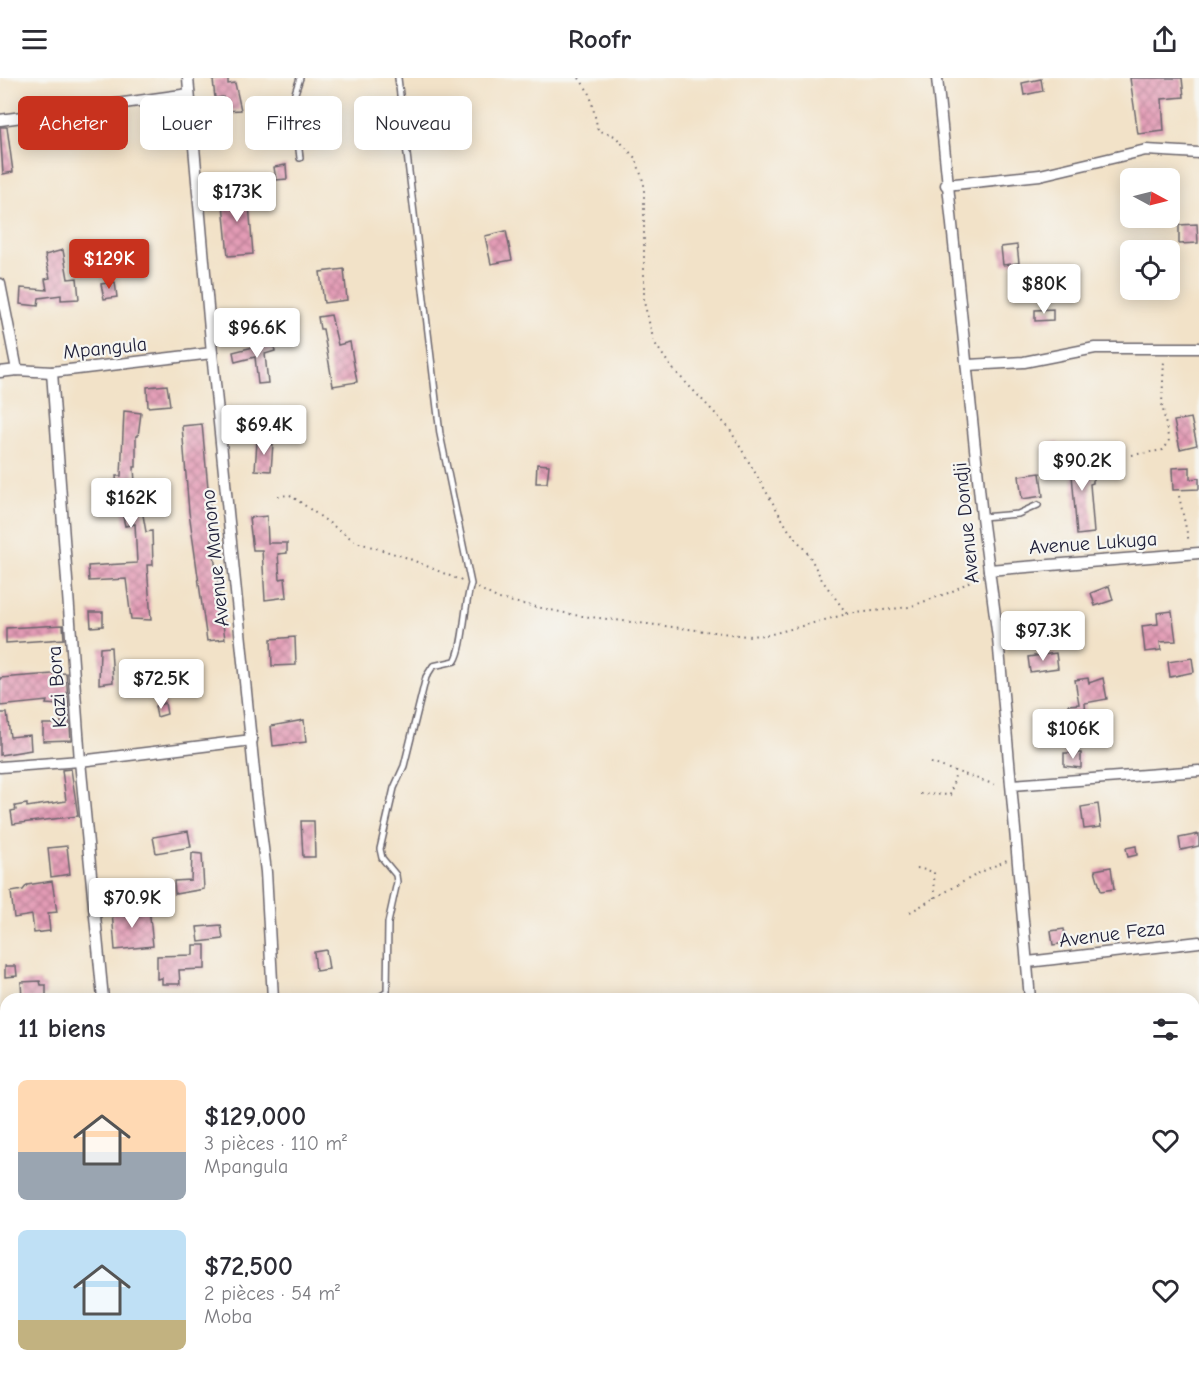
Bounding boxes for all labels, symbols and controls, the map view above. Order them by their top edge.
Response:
icon: menu [18,23,51,56]
icon: share [1148,23,1181,56]
text: Roofr [568,24,631,55]
chip: Acheter [18,96,128,150]
chip: Louer [140,96,233,150]
chip: Filtres [245,96,342,150]
chip: Nouveau [354,96,472,150]
north arrow [1120,168,1180,228]
map controls [1120,168,1180,300]
pin: $173K [195,172,279,223]
text: $173K [212,180,262,203]
pin: $129K [67,239,151,290]
button: locate [1120,240,1180,300]
text: $129K [83,247,135,270]
pin: $80K [1008,264,1080,315]
text: $80K [1022,272,1066,295]
pin: $96.6K [208,308,306,359]
text: $96.6K [228,316,286,339]
street label: Mpangula [62,332,148,364]
pin: $69.4K [215,405,313,456]
text: $69.4K [235,413,293,436]
pin: $90.2K [1033,441,1131,492]
text: $90.2K [1053,449,1111,472]
street label: Avenue Dondji [948,461,984,585]
pin: $162K [89,478,173,529]
text: $162K [105,486,157,509]
street label: Avenue Manono [196,488,234,628]
street label: Avenue Lukuga [1028,527,1158,559]
pin: $97.3K [994,611,1092,662]
text: $97.3K [1015,619,1071,642]
street label: Kazi Bora [43,645,71,729]
pin: $72.5K [112,659,210,710]
text: $72.5K [133,667,189,690]
pin: $106K [1031,709,1115,760]
text: $106K [1046,717,1100,740]
pin: $70.9K [83,878,181,929]
text: $70.9K [103,886,161,909]
street label: Avenue Feza [1058,916,1166,952]
icon: filters [1149,1013,1182,1046]
text: 11 biens [18,1014,106,1044]
text: $129,000 [204,1102,306,1132]
icon: home [66,1104,138,1176]
icon: heart [1149,1124,1182,1157]
text: 3 pièces · 110 m² [204,1132,347,1155]
text: Mpangula [204,1155,288,1178]
text: $72,500 [204,1252,293,1282]
icon: home [66,1254,138,1326]
icon: heart [1149,1274,1182,1307]
text: 2 pièces · 54 m² [204,1282,340,1305]
text: Moba [204,1305,252,1328]

